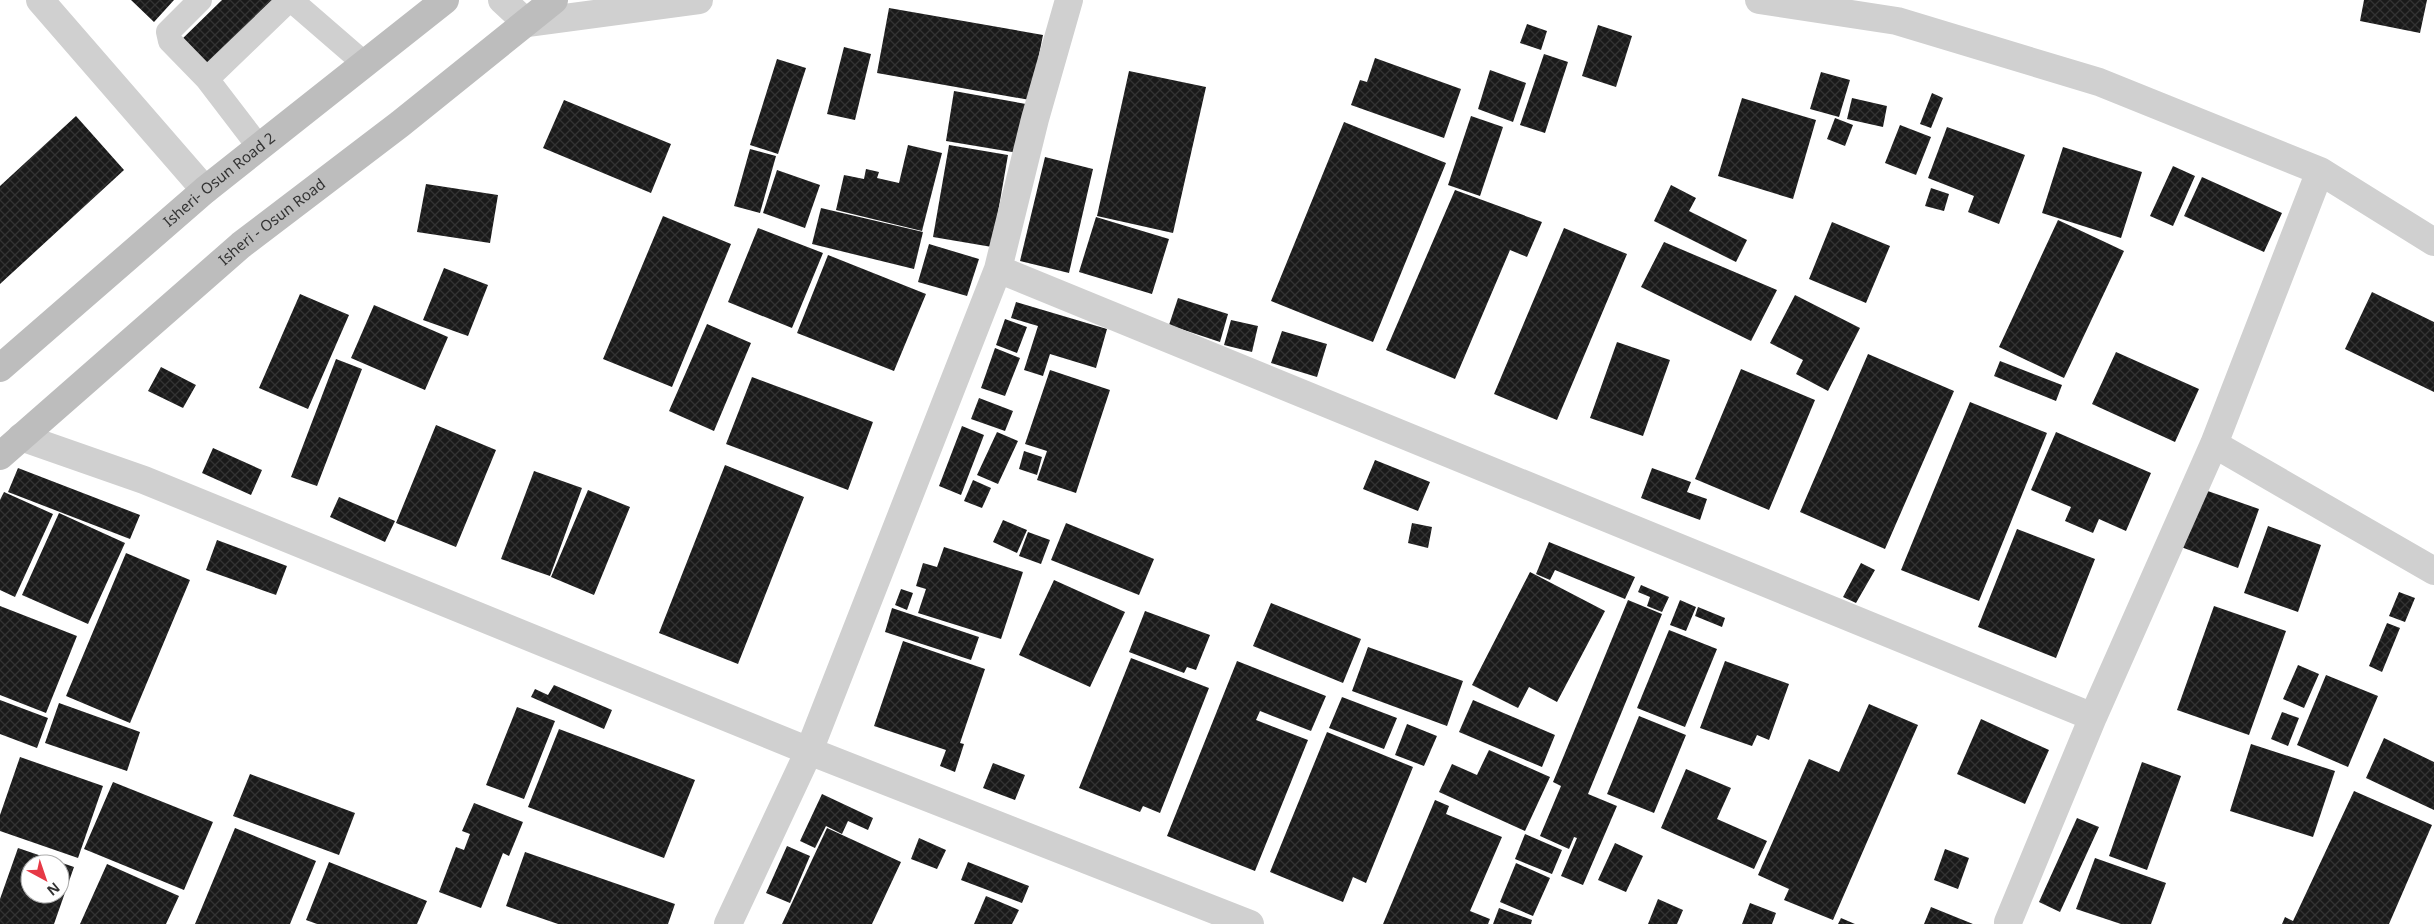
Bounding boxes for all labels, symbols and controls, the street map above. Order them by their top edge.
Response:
street label: Isheri- Osun Road 2 [159,127,279,231]
street label: Isheri - Osun Road [214,173,329,269]
north arrow [20,854,70,904]
text: N [43,878,64,900]

